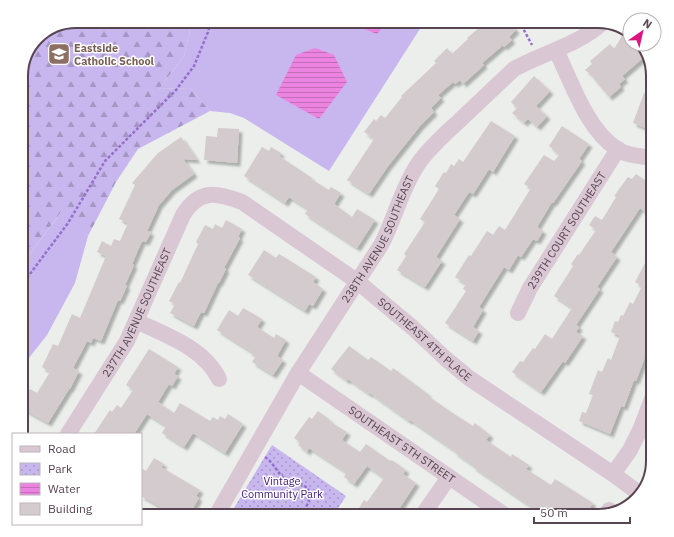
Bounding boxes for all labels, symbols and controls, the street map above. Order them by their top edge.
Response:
north arrow [622,12,662,52]
text: N [640,16,655,32]
school or university icon: Eastside Catholic School [46,41,72,67]
place label: Eastside Catholic School [74,41,155,68]
street label: 239TH COURT SOUTHEAST [524,169,609,291]
street label: 238TH AVENUE SOUTHEAST [338,173,417,305]
street label: 237TH AVENUE SOUTHEAST [99,245,175,380]
street label: SOUTHEAST 4TH PLACE [375,295,475,384]
street label: SOUTHEAST 5TH STREET [346,403,458,486]
legend [12,433,142,525]
text: Road [48,441,76,456]
text: Park [48,461,73,476]
park label: Vintage Community Park [241,474,323,501]
text: Water [48,481,81,496]
scale bar [534,499,630,525]
text: Building [48,501,93,516]
text: 50 m [540,505,568,520]

